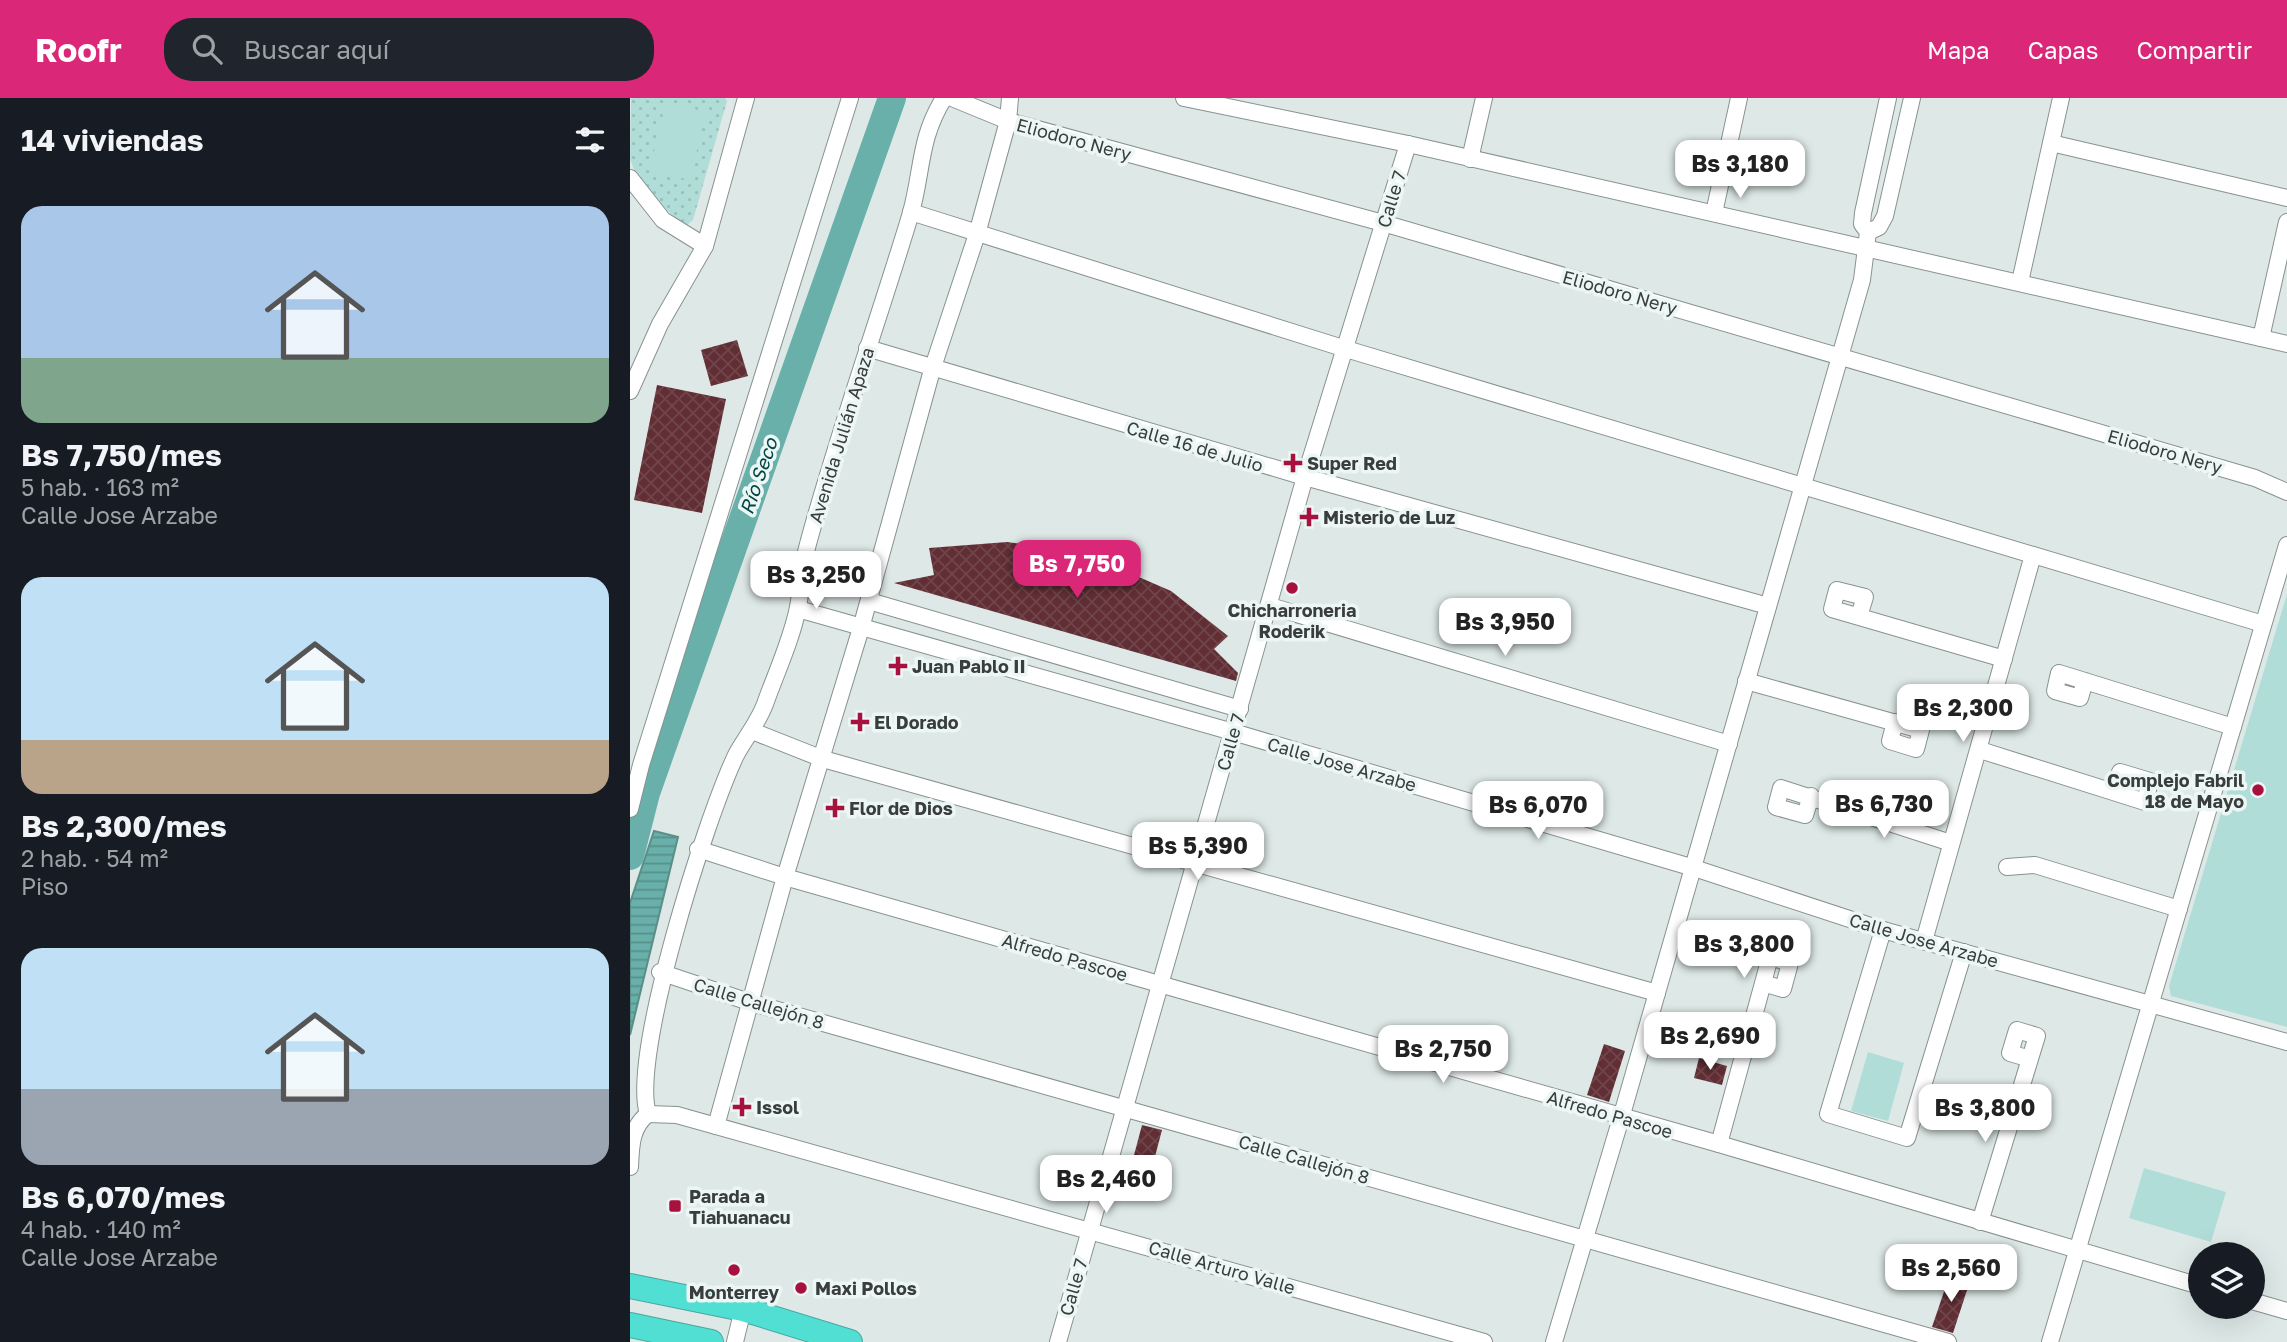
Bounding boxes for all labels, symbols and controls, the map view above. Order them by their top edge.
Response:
search box [164,18,654,81]
text: Roofr [35,30,122,69]
icon: search [188,30,226,68]
text: Buscar aquí [244,34,390,65]
text: Mapa [1927,35,1990,64]
text: Capas [2028,35,2098,64]
text: Compartir [2136,35,2252,64]
street label: Eliodoro Nery [1014,113,1134,165]
icon: filters [571,121,609,159]
text: 14 viviendas [21,122,204,158]
pin: Bs 3,180 [1668,140,1812,200]
text: Bs 3,180 [1691,149,1789,177]
street label: Calle 7 [1372,168,1410,230]
icon: home [252,252,378,378]
street label: Eliodoro Nery [1560,265,1680,319]
street label: Avenida Julián Apaza [804,344,878,526]
street label: Calle 16 de Julio [1124,416,1266,476]
street label: Eliodoro Nery [2105,424,2225,478]
water label: Río Seco [734,433,782,517]
text: Bs 7,750/mes [21,437,222,473]
place label: Super Red [1307,452,1397,474]
marker: Super Red [1285,455,1301,471]
text: 5 hab. · 163 m² [21,473,179,501]
text: Calle Jose Arzabe [21,501,218,529]
place label: Misterio de Luz [1323,506,1455,528]
marker: Misterio de Luz [1301,509,1317,525]
pin: Bs 7,750 [1005,540,1149,600]
text: Bs 7,750 [1029,549,1125,577]
pin: Bs 3,250 [744,552,888,611]
text: Bs 3,250 [766,560,866,588]
marker: Chicharroneria Roderik [1284,580,1300,596]
pin: Bs 3,950 [1433,598,1577,658]
place label: Chicharroneria Roderik [1228,599,1356,642]
text: Bs 3,950 [1455,607,1555,635]
icon: home [252,623,378,749]
place label: Juan Pablo II [912,655,1026,677]
marker: Juan Pablo II [890,658,906,674]
pin: Bs 2,300 [1891,684,2035,744]
text: Bs 2,300 [1913,693,2013,721]
place label: El Dorado [874,711,959,733]
street label: Calle 7 [1211,711,1249,773]
marker: El Dorado [852,714,868,730]
street label: Calle Jose Arzabe [1265,732,1419,796]
place label: Complejo Fabril 18 de Mayo [2107,769,2244,812]
pin: Bs 6,730 [1812,780,1956,840]
pin: Bs 6,070 [1466,782,1610,841]
marker: Complejo Fabril 18 de Mayo [2250,782,2266,798]
text: Bs 6,730 [1835,789,1933,817]
text: Bs 6,070 [1488,790,1588,818]
place label: Flor de Dios [849,797,953,819]
marker: Flor de Dios [827,800,843,816]
text: Bs 2,300/mes [21,808,227,844]
pin: Bs 5,390 [1126,822,1270,882]
text: Bs 5,390 [1148,831,1248,859]
text: 2 hab. · 54 m² [21,844,168,872]
text: Piso [21,872,68,900]
street label: Calle Jose Arzabe [1847,908,2001,972]
pin: Bs 3,800 [1672,920,1816,980]
street label: Alfredo Pascoe [1000,929,1130,985]
text: Bs 3,800 [1694,929,1794,957]
street label: Calle Callejón 8 [691,973,827,1033]
icon: home [252,994,378,1120]
pin: Bs 2,690 [1638,1012,1782,1072]
text: Bs 2,690 [1660,1021,1760,1049]
pin: Bs 2,750 [1371,1026,1515,1085]
text: Bs 2,750 [1394,1034,1492,1062]
pin: Bs 3,800 [1913,1084,2057,1144]
street label: Alfredo Pascoe [1545,1086,1675,1142]
text: Bs 3,800 [1935,1093,2035,1121]
place label: Issol [756,1096,799,1118]
marker: Issol [734,1099,750,1115]
street label: Calle Callejón 8 [1236,1130,1372,1188]
pin: Bs 2,460 [1034,1156,1178,1215]
text: Bs 2,460 [1056,1164,1156,1192]
text: Bs 6,070/mes [21,1179,226,1215]
place label: Parada a Tiahuanacu [689,1185,791,1228]
marker: Parada a Tiahuanacu [667,1198,683,1214]
text: 4 hab. · 140 m² [21,1215,181,1243]
street label: Calle Arturo Valle [1146,1236,1298,1298]
map controls [2188,1242,2265,1319]
button: layers [2188,1242,2265,1319]
text: Calle Jose Arzabe [21,1243,218,1271]
pin: Bs 2,560 [1879,1244,2023,1304]
text: Bs 2,560 [1901,1253,2001,1281]
street label: Calle 7 [1054,1256,1092,1318]
marker: Monterrey [726,1262,742,1278]
place label: Maxi Pollos [815,1277,917,1299]
marker: Maxi Pollos [793,1280,809,1296]
place label: Monterrey [689,1281,779,1303]

